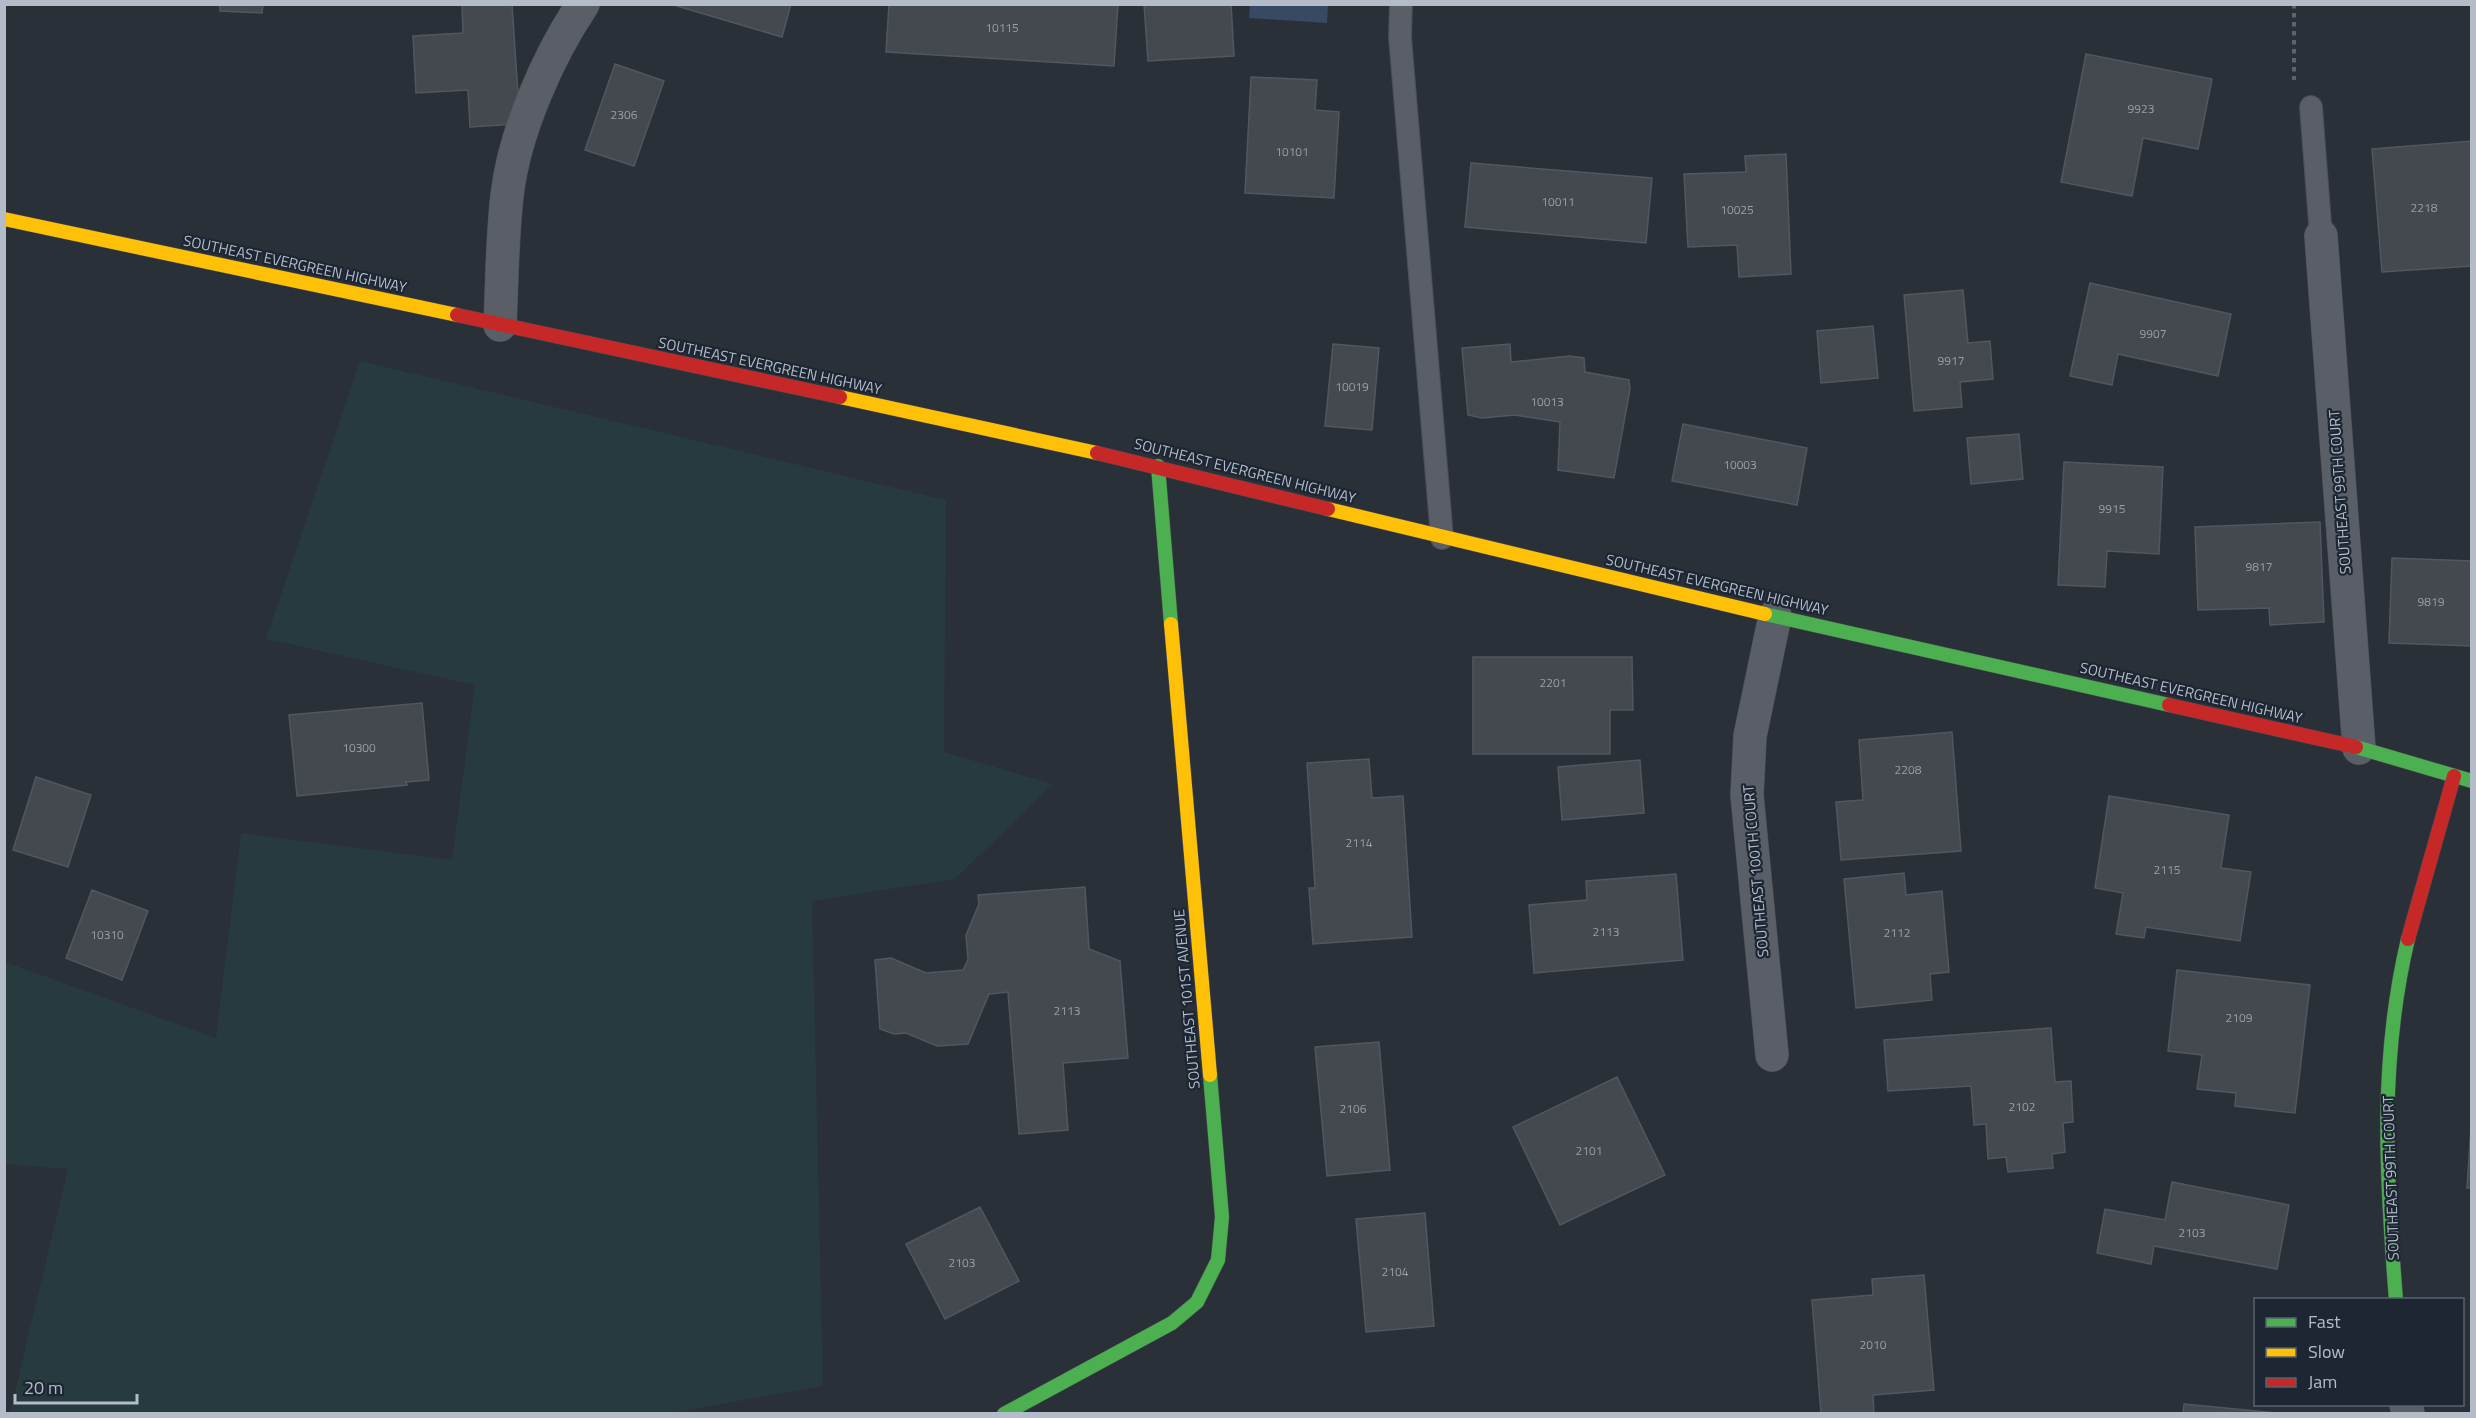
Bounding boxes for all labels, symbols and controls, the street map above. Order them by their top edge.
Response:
house number: 10115 [985,18,1019,37]
house number: 9923 [2128,99,2154,118]
house number: 2306 [611,105,638,124]
house number: 10101 [1275,142,1309,161]
house number: 10011 [1541,192,1575,211]
house number: 2218 [2411,198,2438,217]
house number: 10025 [1720,200,1754,219]
street label: SOUTHEAST EVERGREEN HIGHWAY [181,229,409,298]
house number: 9907 [2140,324,2166,343]
street label: SOUTHEAST EVERGREEN HIGHWAY [656,331,884,400]
house number: 9917 [1938,351,1964,370]
house number: 10019 [1335,377,1369,396]
house number: 10013 [1530,392,1564,411]
street label: SOUTHEAST 99TH COURT [2322,409,2357,575]
street label: SOUTHEAST EVERGREEN HIGHWAY [1132,432,1358,509]
house number: 10003 [1723,455,1757,474]
house number: 9915 [2099,499,2126,518]
street label: SOUTHEAST EVERGREEN HIGHWAY [1604,548,1831,621]
house number: 9817 [2246,557,2272,576]
house number: 9819 [2418,592,2445,611]
street label: SOUTHEAST EVERGREEN HIGHWAY [2078,656,2305,729]
house number: 2201 [1540,673,1566,692]
house number: 10300 [342,738,376,757]
house number: 2208 [1895,760,1922,779]
street label: SOUTHEAST 100TH COURT [1736,784,1775,958]
house number: 2114 [1346,833,1373,852]
house number: 2115 [2154,860,2181,879]
street label: SOUTHEAST 101ST AVENUE [1167,908,1206,1090]
house number: 2113 [1593,922,1619,941]
house number: 2112 [1884,923,1910,942]
house number: 10310 [90,925,124,944]
house number: 2113 [1054,1001,1080,1020]
house number: 2109 [2226,1008,2253,1027]
street label: SOUTHEAST 99TH COURT [2376,1095,2405,1261]
house number: 2102 [2009,1097,2035,1116]
house number: 2106 [1340,1099,1367,1118]
house number: 2101 [1576,1141,1602,1160]
house number: 2103 [2179,1223,2205,1242]
house number: 2103 [949,1253,975,1272]
house number: 2104 [1382,1262,1409,1281]
legend [2254,1298,2464,1406]
text: Fast [2308,1308,2341,1335]
house number: 2010 [1860,1335,1887,1354]
text: Slow [2308,1338,2345,1365]
scale bar [15,1367,136,1405]
text: Jam [2308,1368,2337,1395]
text: 20 m [24,1374,63,1401]

